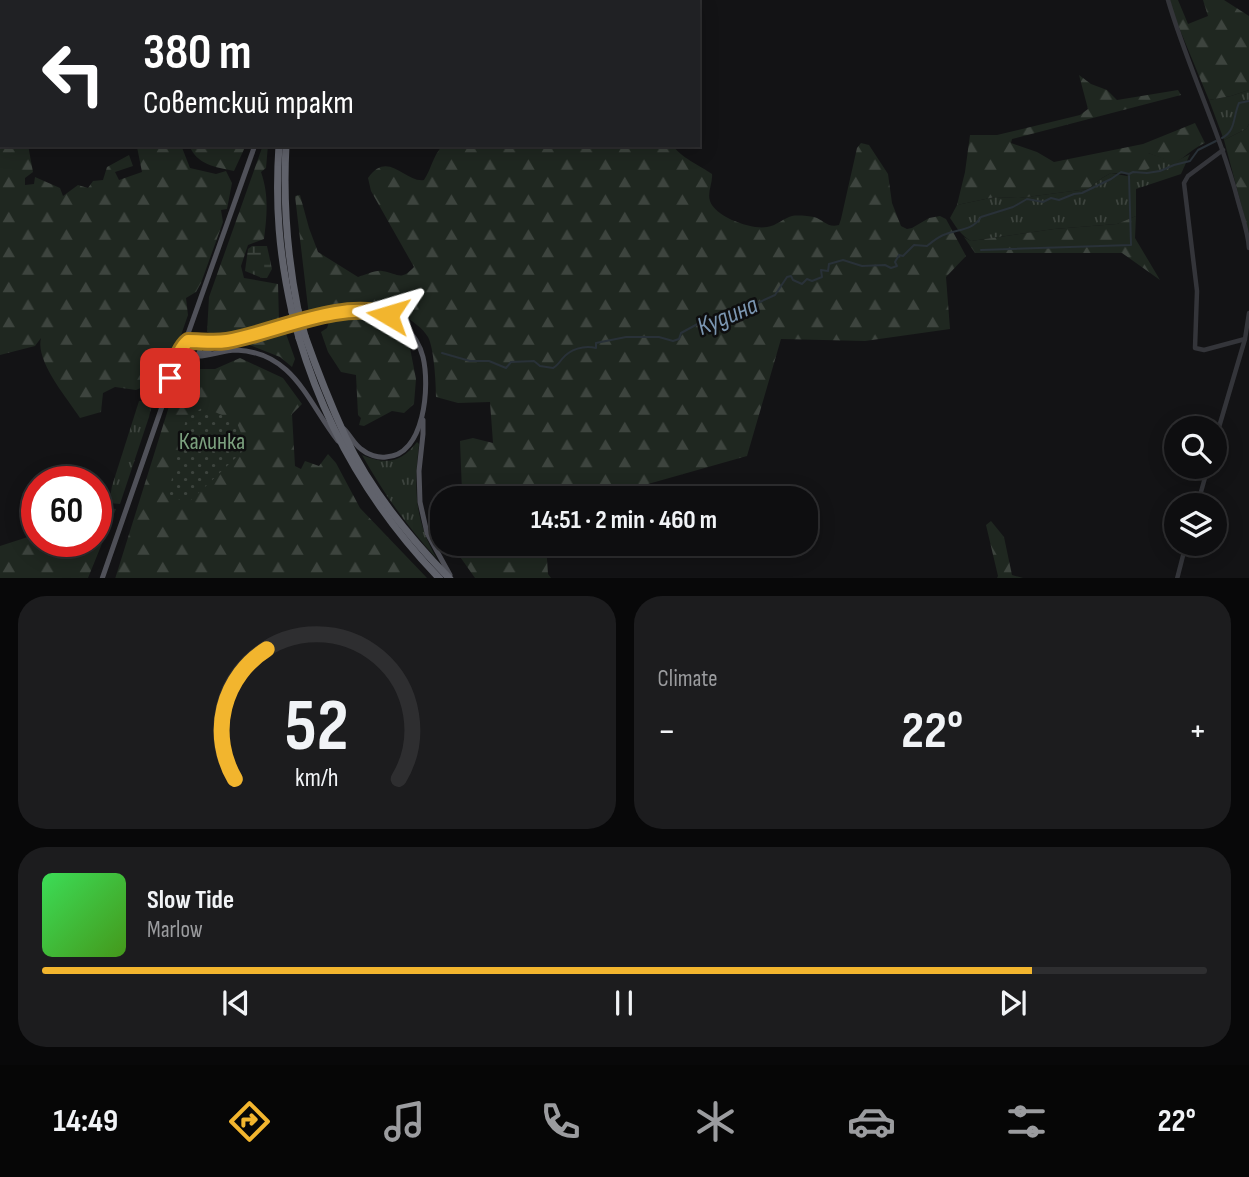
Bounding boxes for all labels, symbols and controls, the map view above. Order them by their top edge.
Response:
text: 380 m [143,24,252,83]
icon: left [28,28,119,119]
text: Советский тракт [143,84,354,123]
position arrow [351,278,425,352]
water label: Кудина [692,290,763,343]
pin [140,348,200,408]
icon: arrive [151,359,189,397]
map controls [1164,416,1227,556]
button: search [1164,416,1227,479]
park label: Калинка [179,427,245,456]
speed limit sign: 60 [21,466,112,557]
button: layers [1164,493,1227,556]
text: 14:51 · 2 min · 460 m [531,505,717,536]
text: Climate [658,665,717,693]
text: 52 [285,683,349,771]
text: 22° [901,700,963,763]
text: − [658,709,676,754]
text: + [1188,709,1207,754]
text: km/h [295,762,338,793]
text: Slow Tide [147,885,234,916]
text: Marlow [147,916,203,944]
icon: previous [217,984,255,1022]
icon: pause [605,984,643,1022]
icon: next [994,984,1032,1022]
icon: directions [225,1097,274,1146]
icon: music [380,1097,429,1146]
icon: phone [536,1097,585,1146]
icon: climate [691,1097,740,1146]
icon: car [847,1097,896,1146]
icon: filters [1002,1097,1051,1146]
text: 14:49 [53,1102,118,1141]
text: 22° [1158,1102,1196,1141]

